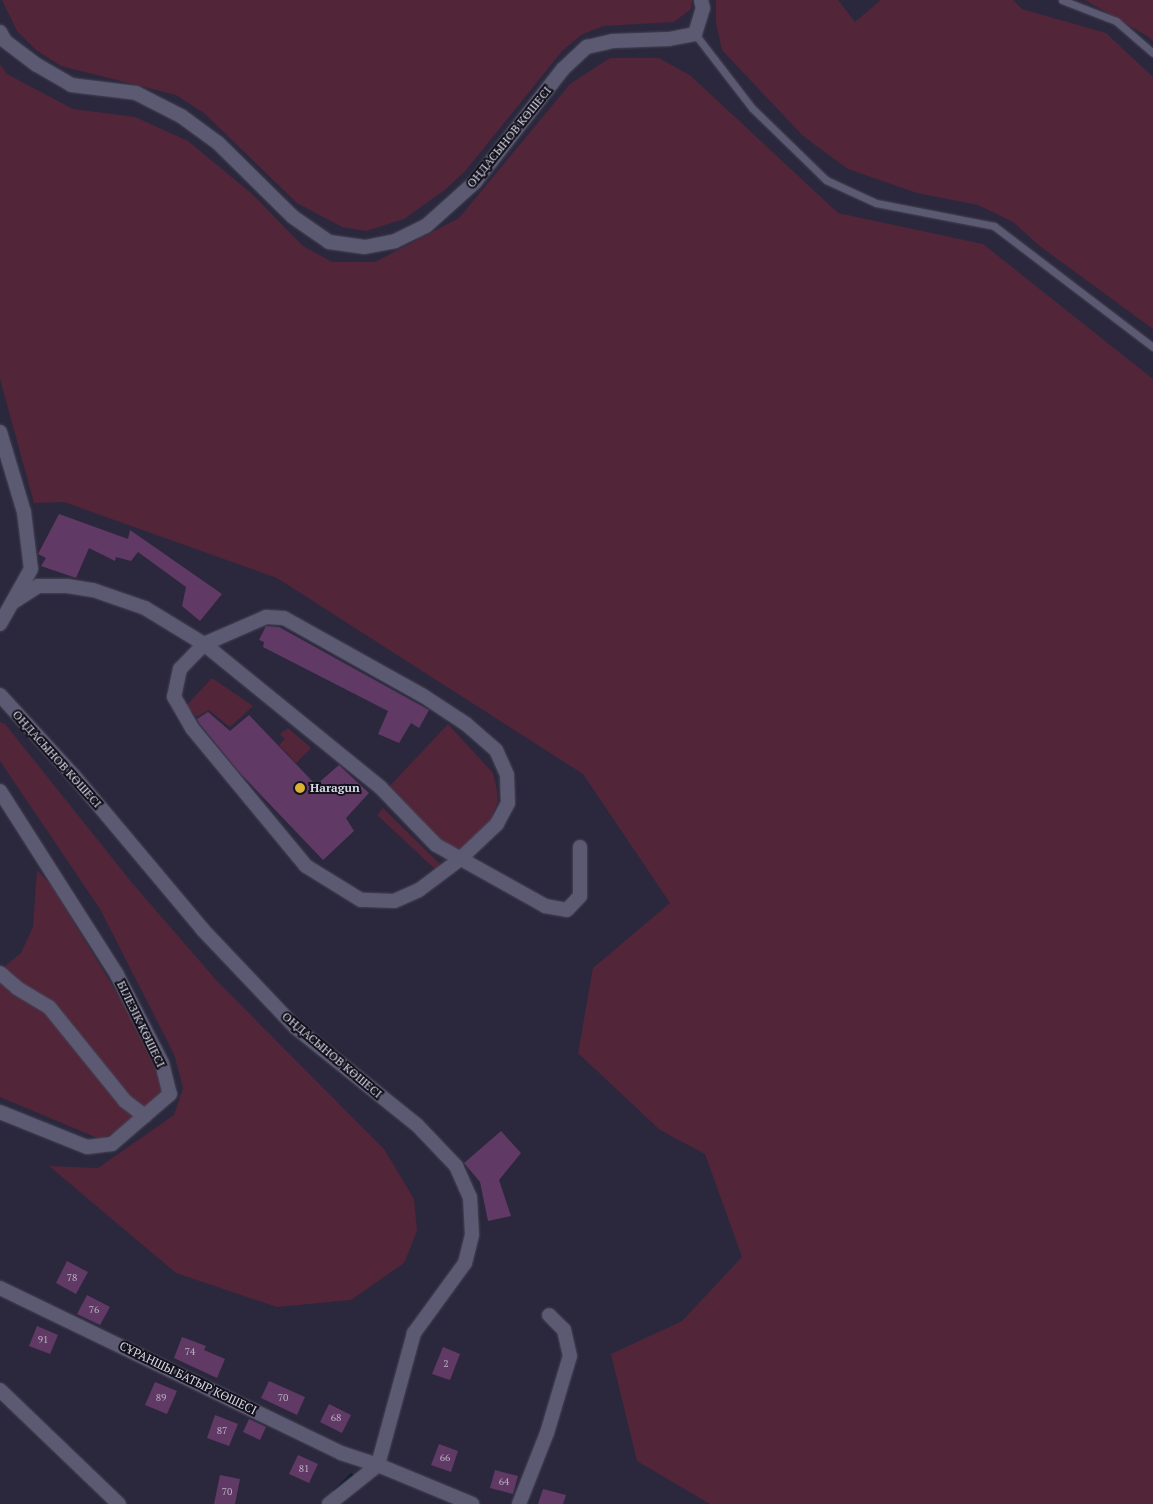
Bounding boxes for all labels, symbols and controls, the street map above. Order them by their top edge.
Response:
street label: ОҢДАСЫНОВ КӨШЕСІ [464,83,554,191]
street label: ОҢДАСЫНОВ КӨШЕСІ [9,707,105,811]
place label: Haragun [310,781,360,795]
marker: Haragun [294,782,306,794]
street label: БІЛЕЗІК КӨШЕСІ [114,979,168,1069]
street label: ОҢДАСЫНОВ КӨШЕСІ [279,1009,385,1101]
house number: 78 [67,1272,77,1284]
house number: 76 [89,1304,99,1316]
house number: 91 [38,1334,48,1346]
street label: СҰРАНШЫ БАТЫР КӨШЕСІ [117,1338,259,1418]
house number: 74 [185,1346,195,1358]
house number: 2 [443,1358,449,1370]
house number: 89 [156,1392,166,1404]
house number: 70 [278,1392,288,1404]
house number: 68 [331,1412,341,1424]
house number: 87 [217,1425,227,1437]
house number: 66 [440,1452,450,1464]
house number: 81 [299,1463,309,1475]
house number: 64 [499,1476,509,1488]
house number: 70 [222,1486,232,1498]

